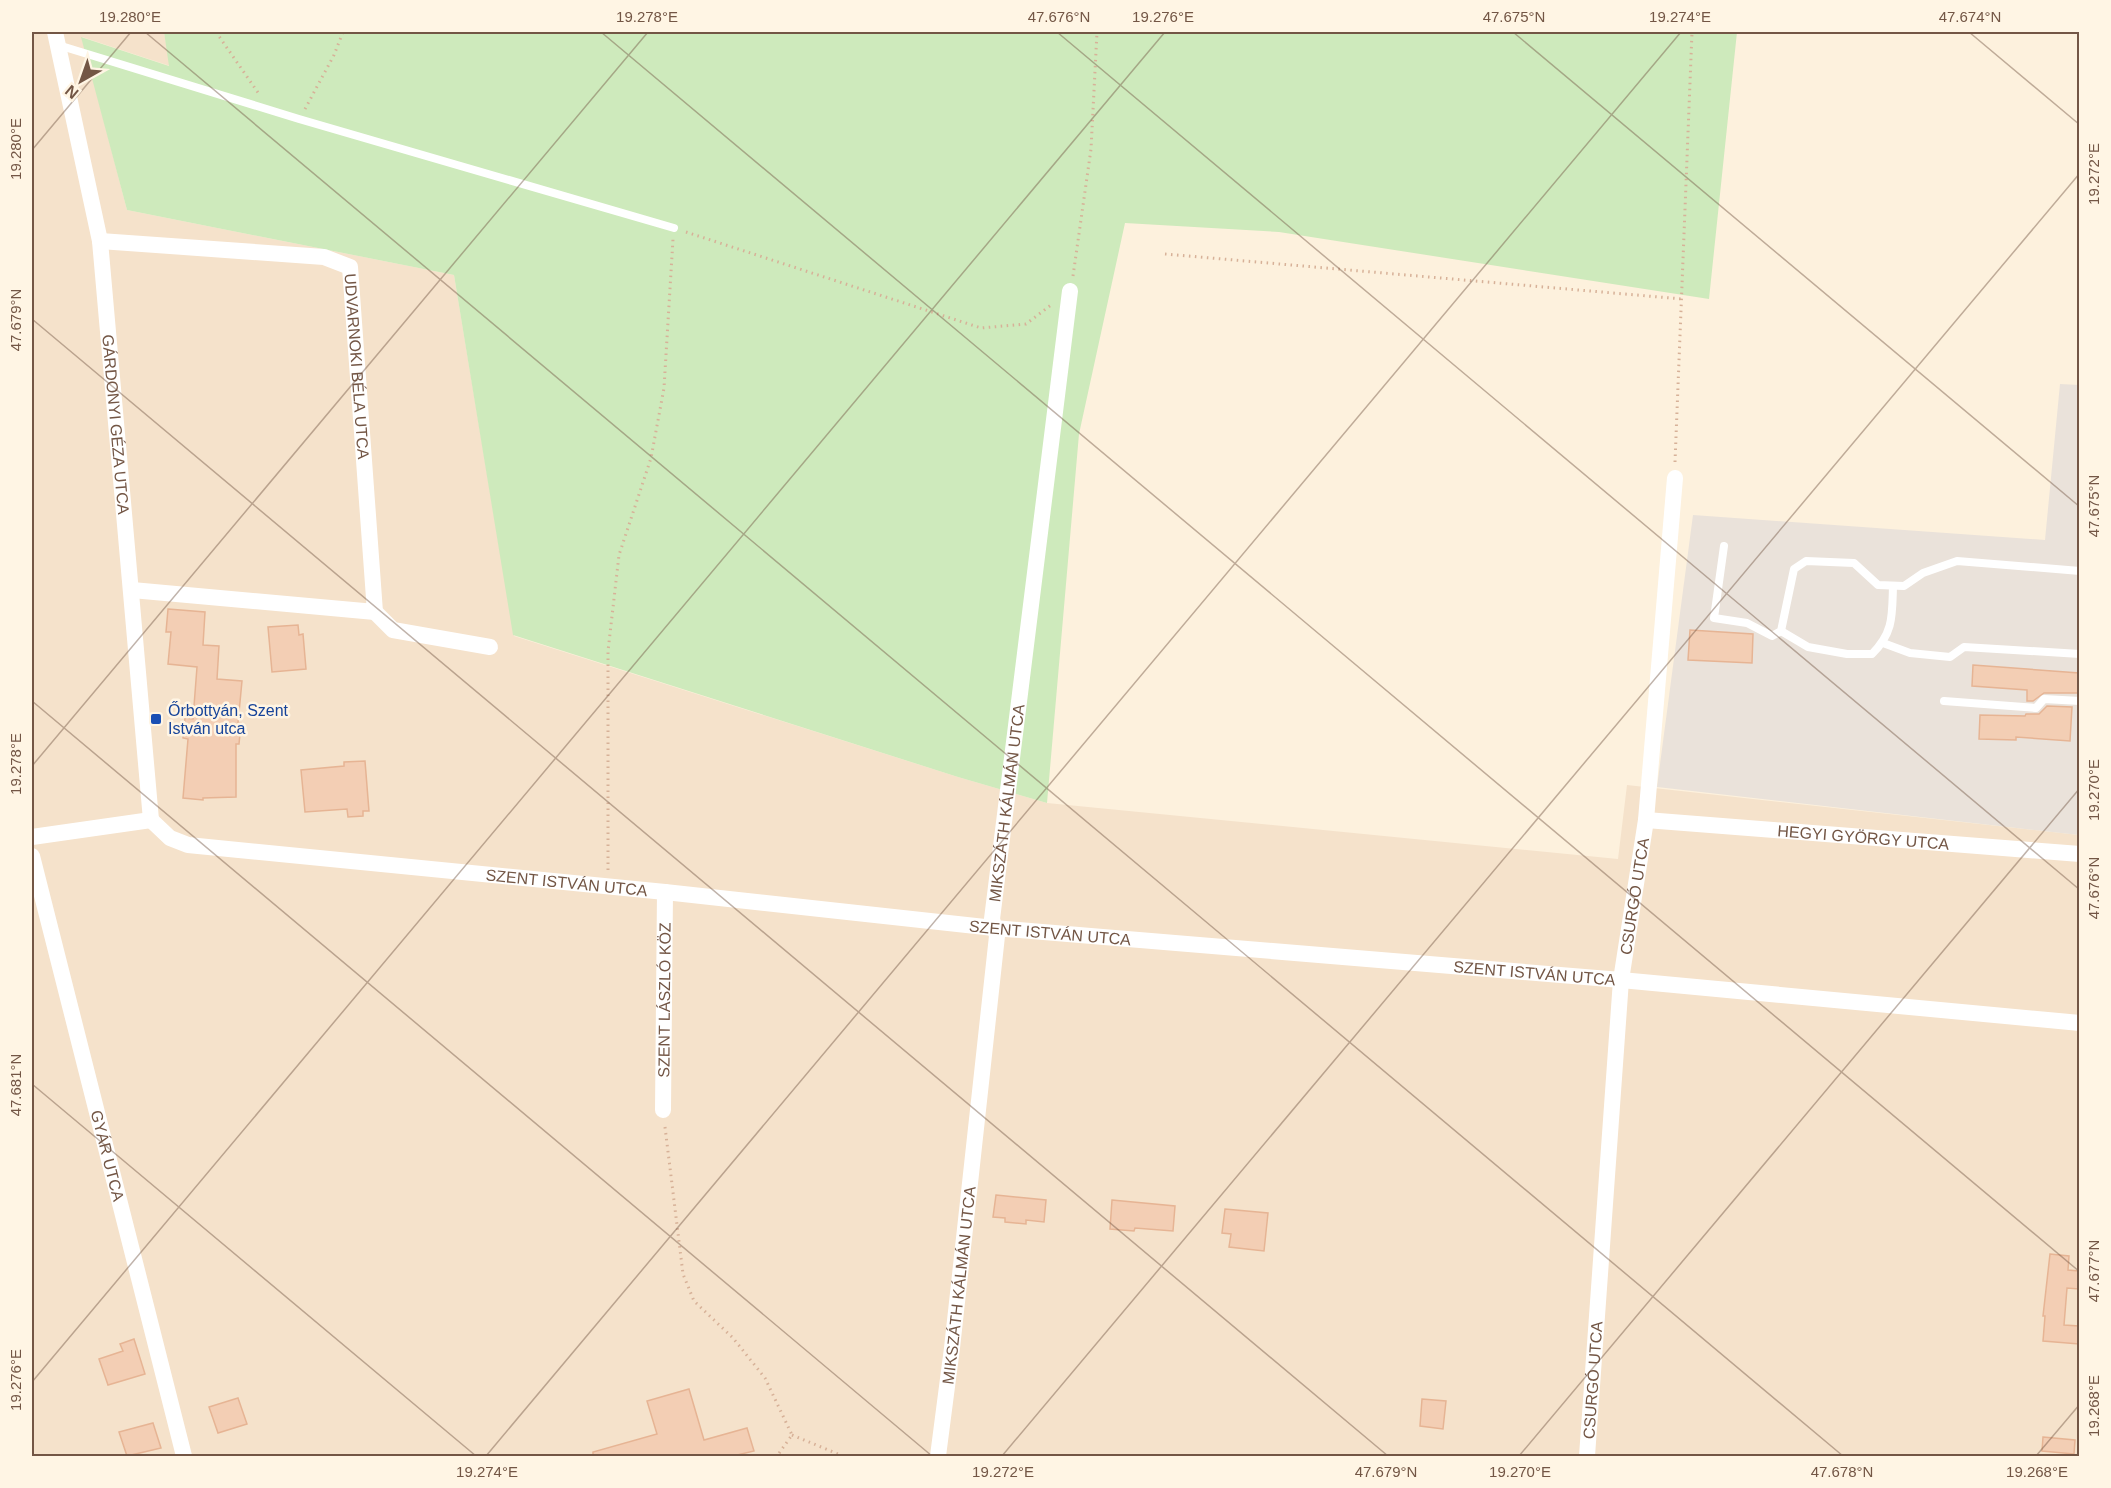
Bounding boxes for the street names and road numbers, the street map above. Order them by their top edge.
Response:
street label: UDVARNOKI BÉLA UTCA [342,273,372,460]
street label: GÁRDONYI GÉZA UTCA [100,334,133,516]
street label: MIKSZÁTH KÁLMÁN UTCA [986,703,1027,903]
street label: HEGYI GYÖRGY UTCA [1777,822,1950,852]
street label: CSURGÓ UTCA [1617,836,1652,956]
street label: SZENT ISTVÁN UTCA [485,866,649,899]
street label: SZENT ISTVÁN UTCA [968,917,1132,948]
street label: SZENT LÁSZLÓ KÖZ [654,922,673,1078]
street label: SZENT ISTVÁN UTCA [1453,958,1616,988]
street label: GYÁR UTCA [88,1108,128,1203]
street label: MIKSZÁTH KÁLMÁN UTCA [939,1185,978,1385]
street label: CSURGÓ UTCA [1580,1320,1605,1440]

